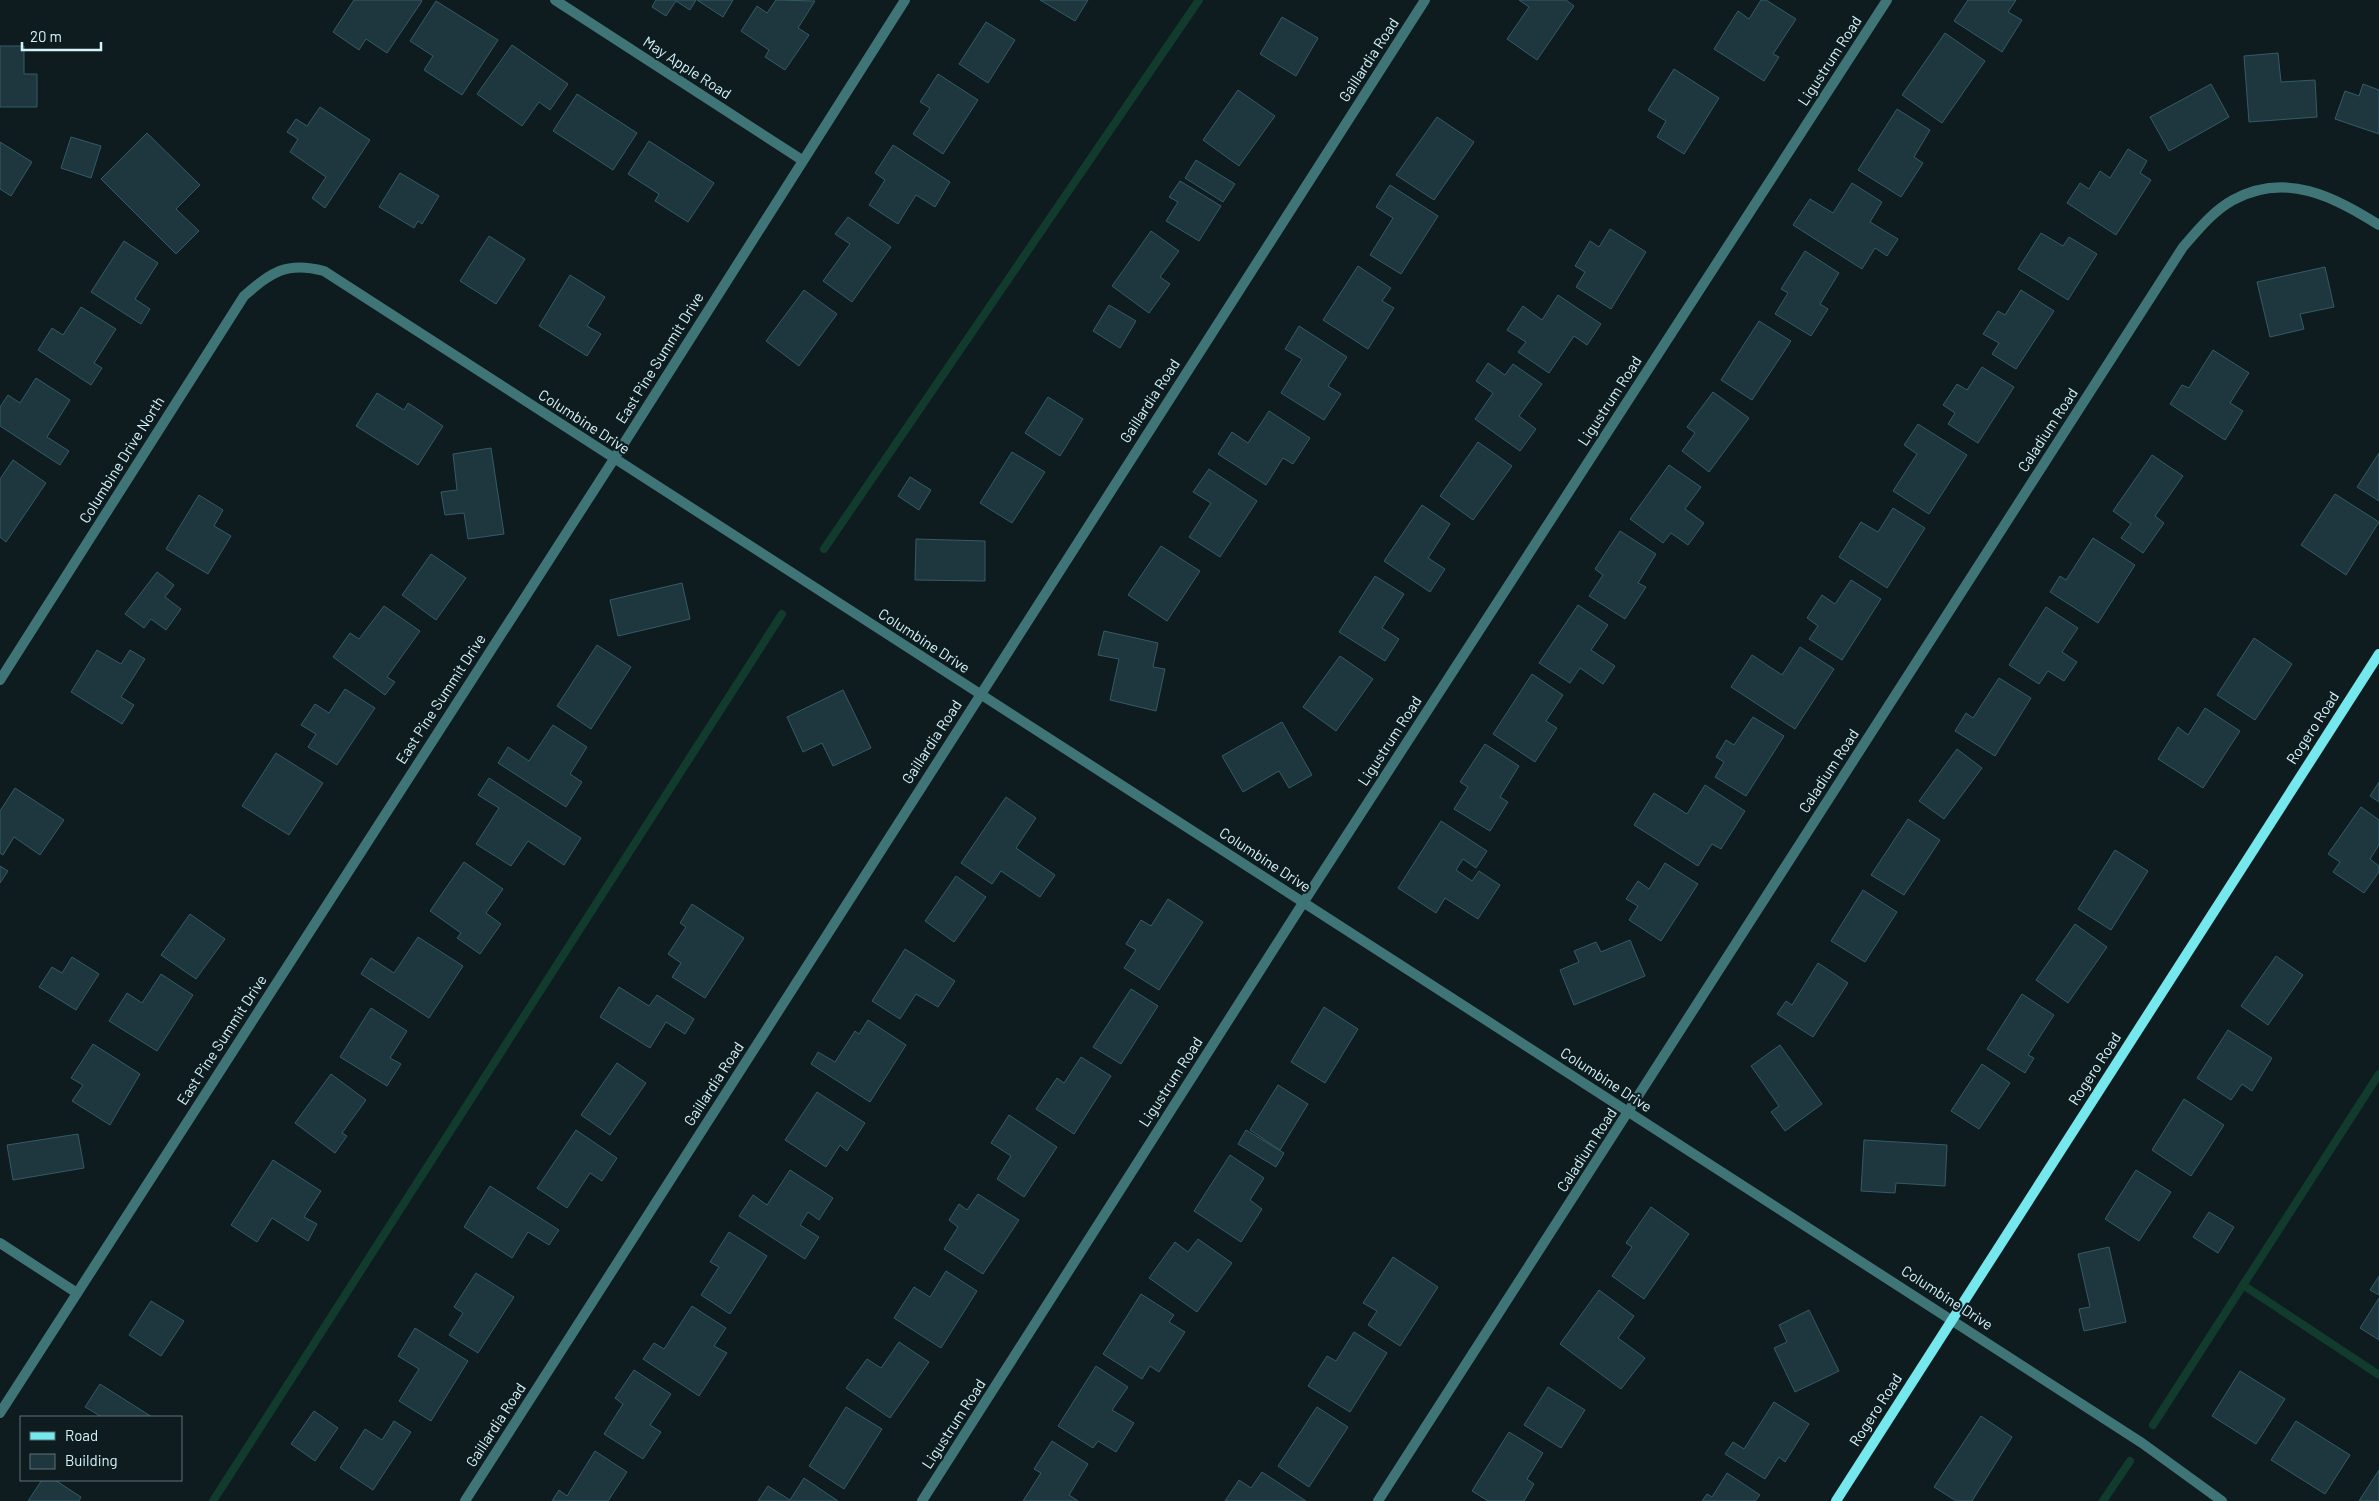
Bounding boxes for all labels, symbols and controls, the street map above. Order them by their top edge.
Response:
street label: Ligustrum Road [1794,12,1865,109]
street label: Gaillardia Road [1334,14,1402,105]
scale bar [22,20,101,52]
text: 20 m [30,27,62,45]
street label: May Apple Road [640,32,735,102]
street label: East Pine Summit Drive [611,289,707,426]
street label: Ligustrum Road [1574,352,1645,449]
street label: Gaillardia Road [1115,355,1183,446]
street label: Caladium Road [2013,384,2081,475]
street label: Columbine Drive [535,385,634,457]
street label: Columbine Drive North [75,393,167,526]
street label: Columbine Drive [875,604,974,676]
street label: East Pine Summit Drive [391,630,489,767]
street label: Rogero Road [2282,688,2342,767]
street label: Ligustrum Road [1354,692,1425,789]
street label: Gaillardia Road [897,696,965,787]
street label: Caladium Road [1794,725,1862,816]
street label: Columbine Drive [1216,823,1315,895]
street label: East Pine Summit Drive [172,971,270,1108]
street label: Rogero Road [2064,1029,2124,1108]
street label: Ligustrum Road [1135,1033,1206,1130]
street label: Gaillardia Road [679,1038,747,1129]
street label: Columbine Drive [1557,1043,1656,1115]
street label: Caladium Road [1552,1104,1620,1195]
street label: Columbine Drive [1898,1261,1997,1333]
street label: Rogero Road [1845,1370,1905,1449]
street label: Ligustrum Road [918,1375,989,1472]
street label: Gaillardia Road [461,1379,529,1470]
legend [20,1416,182,1481]
text: Road [65,1426,98,1444]
text: Building [65,1451,118,1469]

